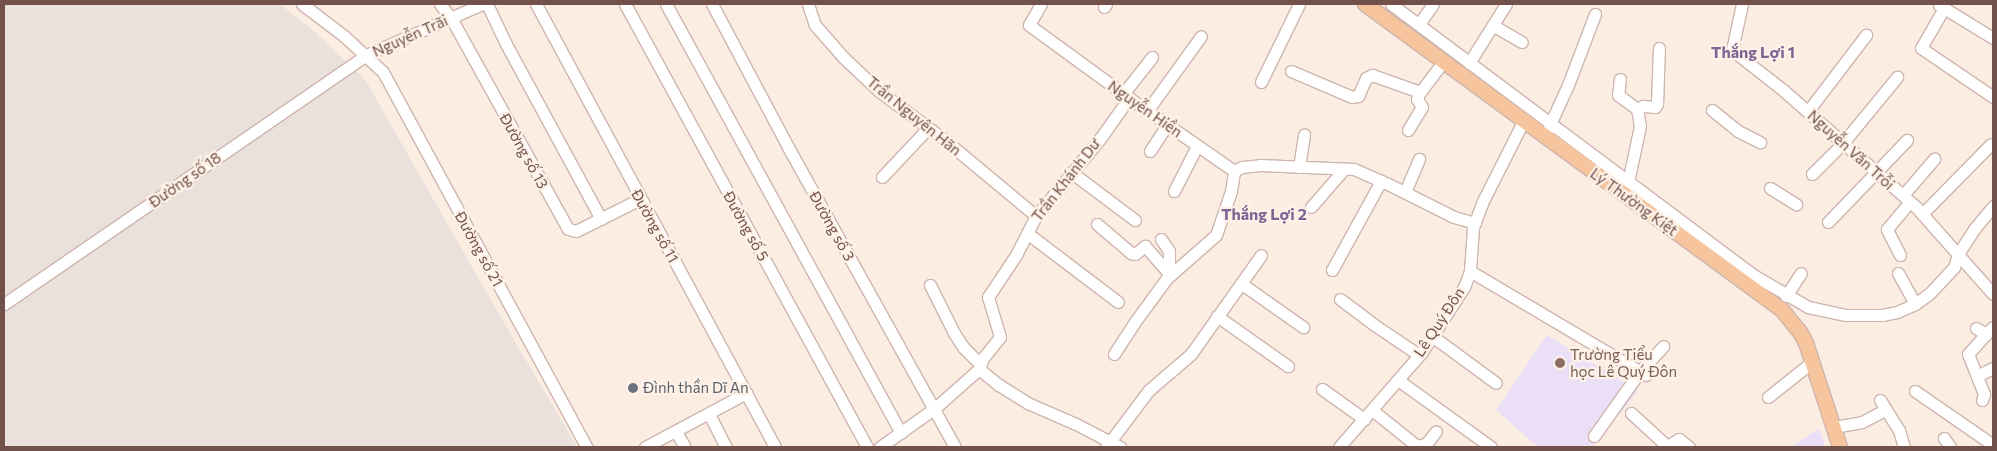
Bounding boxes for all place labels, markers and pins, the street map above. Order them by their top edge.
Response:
place label: Trường Tiểu học Lê Quý Đôn [1570,345,1677,380]
marker: Trường Tiểu học Lê Quý Đôn [1554,357,1566,369]
place label: Đình thần Dĩ An [643,379,749,397]
marker: Đình thần Dĩ An [627,382,639,394]

